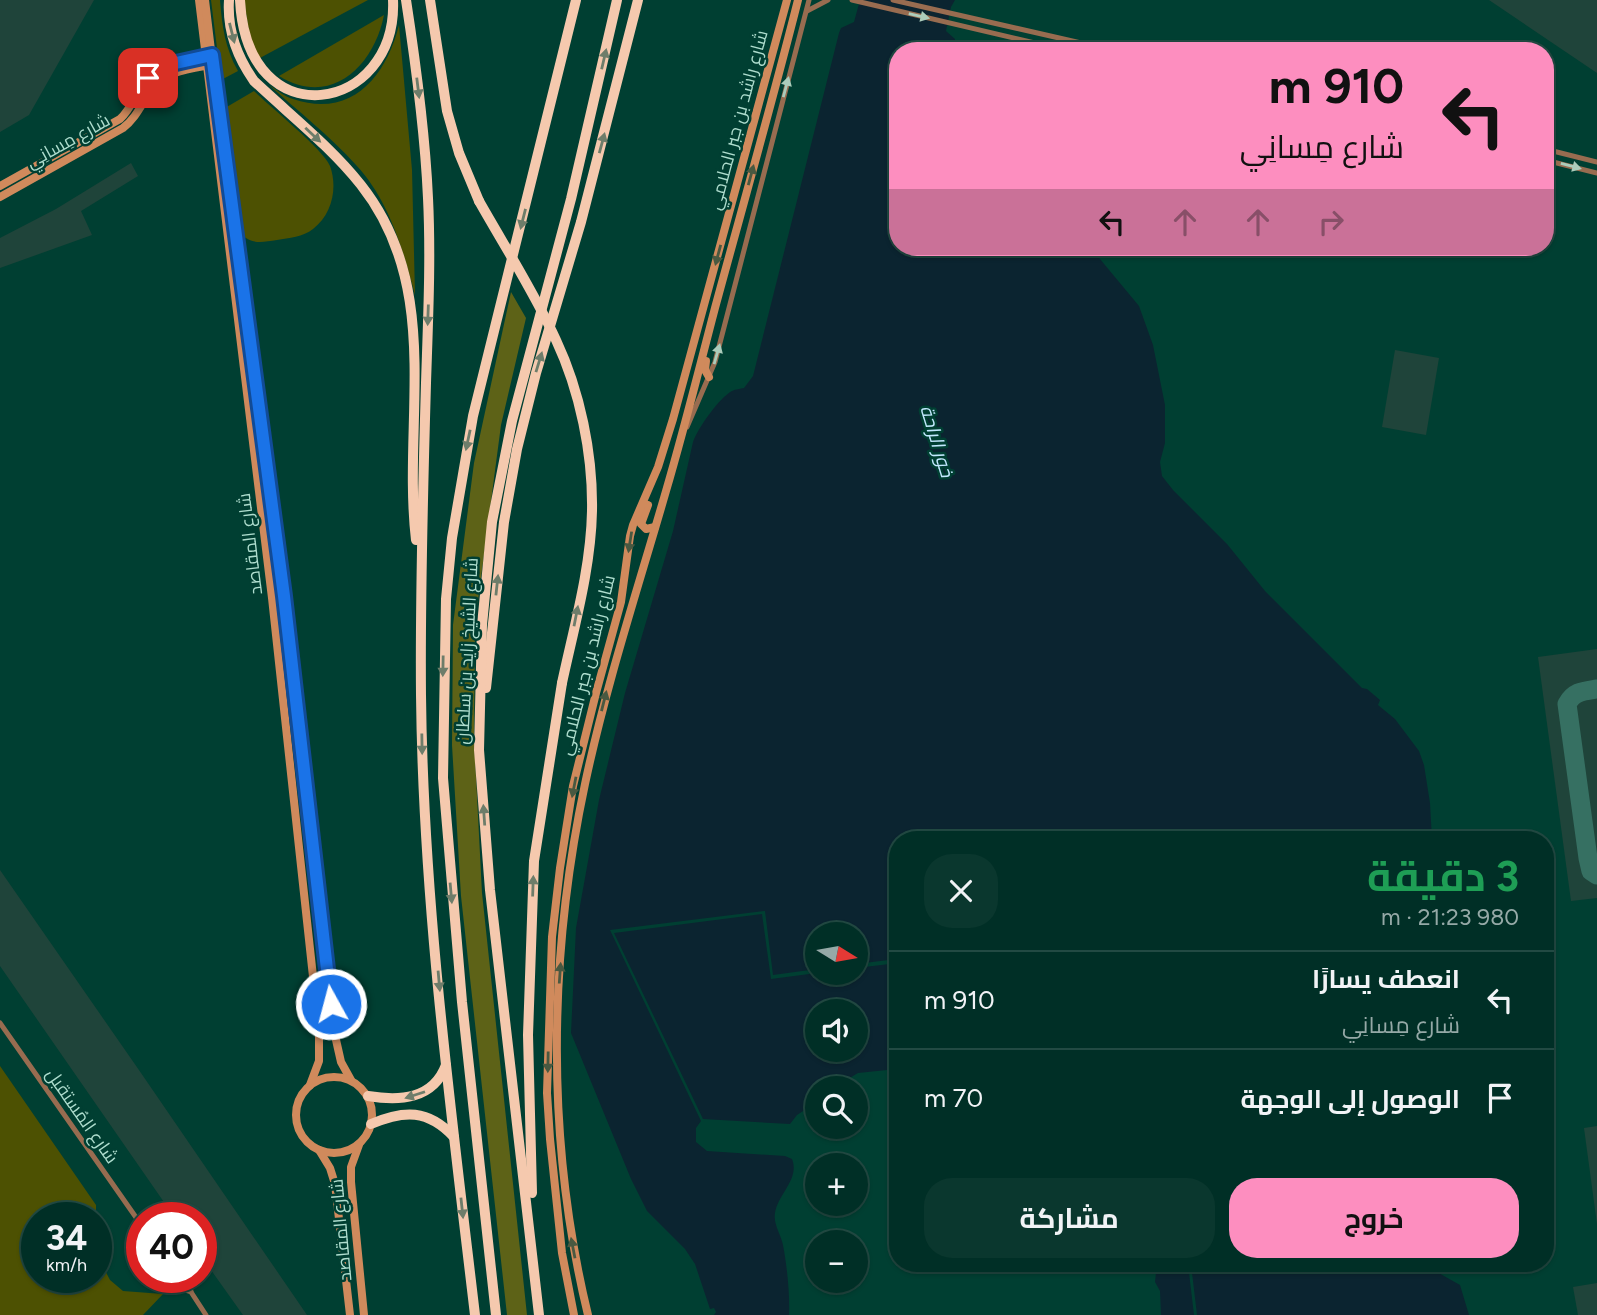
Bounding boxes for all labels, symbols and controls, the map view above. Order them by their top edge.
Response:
one-way arrow [908,10,930,21]
one-way arrow [227,23,238,45]
street label: شارع راشد بن جبر الحلامي [703,28,775,213]
pin [118,48,178,108]
one-way arrow [598,48,609,70]
text: 910 m [1269,56,1404,115]
icon: arrive [129,59,167,97]
icon: left [1428,70,1519,161]
one-way arrow [781,76,792,98]
one-way arrow [412,78,423,100]
street label: شارع مِسانِي [22,109,115,176]
one-way arrow [304,127,321,143]
text: شارع مِسانِي [1240,128,1404,166]
one-way arrow [597,132,607,153]
one-way arrow [1561,162,1582,172]
one-way arrow [747,164,757,185]
icon: left [1093,203,1131,241]
icon: ahead [1166,203,1204,241]
icon: ahead [1239,203,1277,241]
icon: right [1312,203,1350,241]
one-way arrow [517,208,528,230]
one-way arrow [712,245,722,266]
one-way arrow [422,305,434,327]
one-way arrow [712,343,723,365]
one-way arrow [535,351,545,372]
water label: خور الراحة [915,402,959,481]
one-way arrow [463,429,474,451]
street label: شارع المقاصد [233,492,268,596]
one-way arrow [624,531,635,553]
street label: شارع الشيخ زايد بن سلطان [451,557,484,745]
street label: شارع راشد بن جبر الحلامي [554,573,623,758]
one-way arrow [492,574,503,596]
one-way arrow [570,605,581,627]
one-way arrow [437,655,449,677]
one-way arrow [600,690,610,711]
one-way arrow [416,733,428,755]
one-way arrow [568,776,579,798]
one-way arrow [478,804,489,826]
text: 3 دقيقة [1367,851,1519,902]
button: close [924,854,998,928]
one-way arrow [527,875,538,897]
one-way arrow [446,882,457,904]
text: 980 m · 21:23 [1381,903,1519,931]
north arrow [805,922,868,985]
map controls [805,922,868,1293]
one-way arrow [555,962,566,984]
text: انعطف يسارًا [1312,963,1460,995]
position arrow [294,967,368,1041]
one-way arrow [434,970,445,992]
icon: left [1481,981,1519,1019]
text: 910 m [924,984,995,1016]
button: sound [805,999,868,1062]
text: شارع مِسانِي [1342,1011,1460,1039]
one-way arrow [542,1051,554,1073]
street label: شارع المُستقبل [40,1064,123,1169]
button: search [805,1076,868,1139]
icon: arrive [1481,1079,1519,1117]
text: 70 m [924,1082,983,1114]
text: الوصول إلى الوجهة [1240,1083,1460,1115]
one-way arrow [404,1090,425,1101]
button: + [805,1153,868,1216]
street label: شارع المقاصد [326,1178,357,1282]
button: مشاركة [924,1178,1215,1258]
button: خروج [1229,1178,1519,1258]
one-way arrow [457,1197,468,1219]
speed limit sign: 40 [126,1202,217,1293]
text: 34 [46,1217,87,1259]
button: − [805,1230,868,1293]
one-way arrow [568,1237,579,1259]
text: km/h [46,1254,87,1276]

